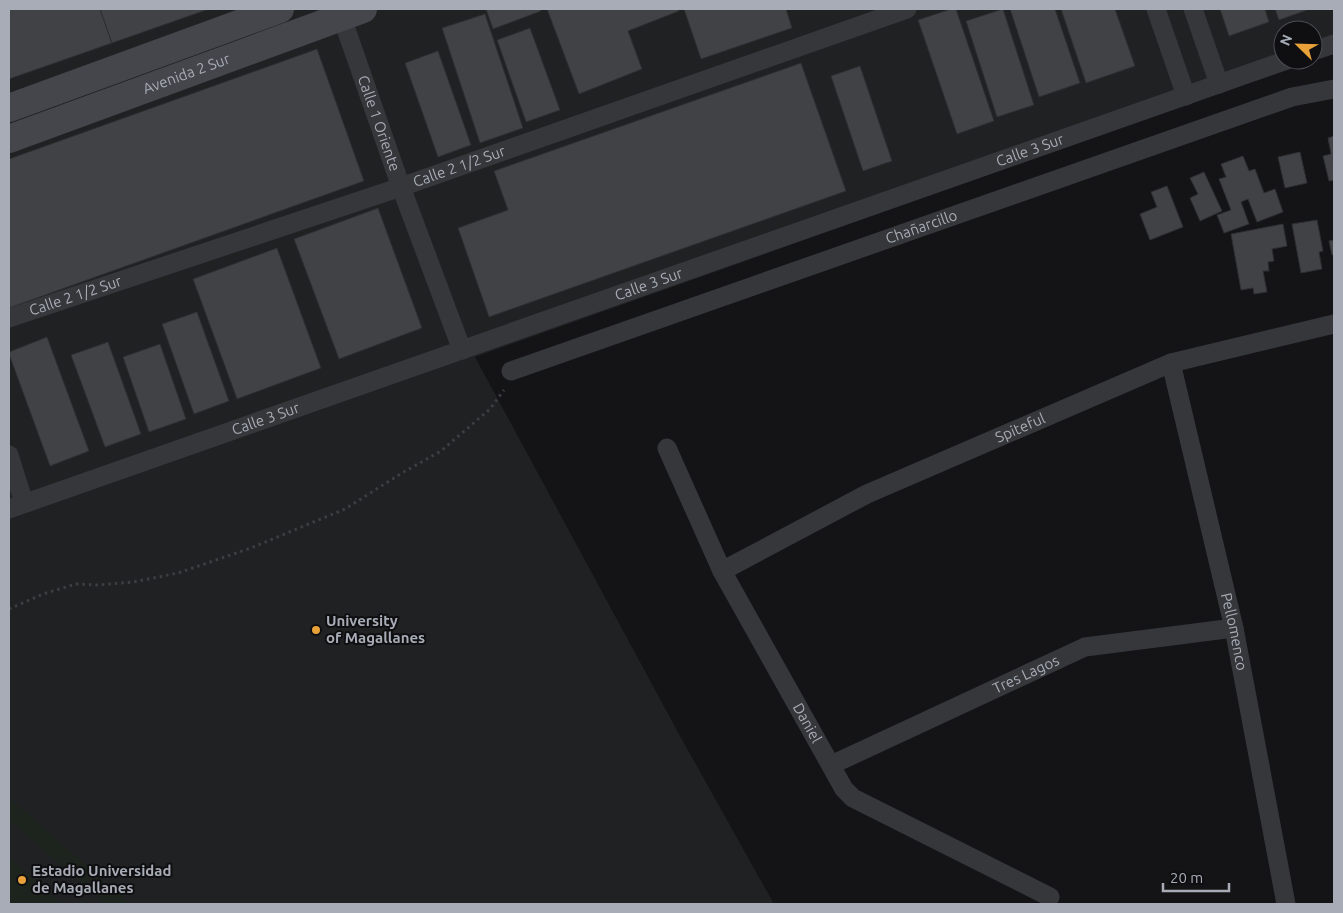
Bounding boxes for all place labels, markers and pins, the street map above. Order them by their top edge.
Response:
place label: University of Magallanes [326,612,425,646]
marker: University of Magallanes [310,624,322,636]
place label: Estadio Universidad de Magallanes [32,862,171,896]
marker: Estadio Universidad de Magallanes [16,874,28,886]

